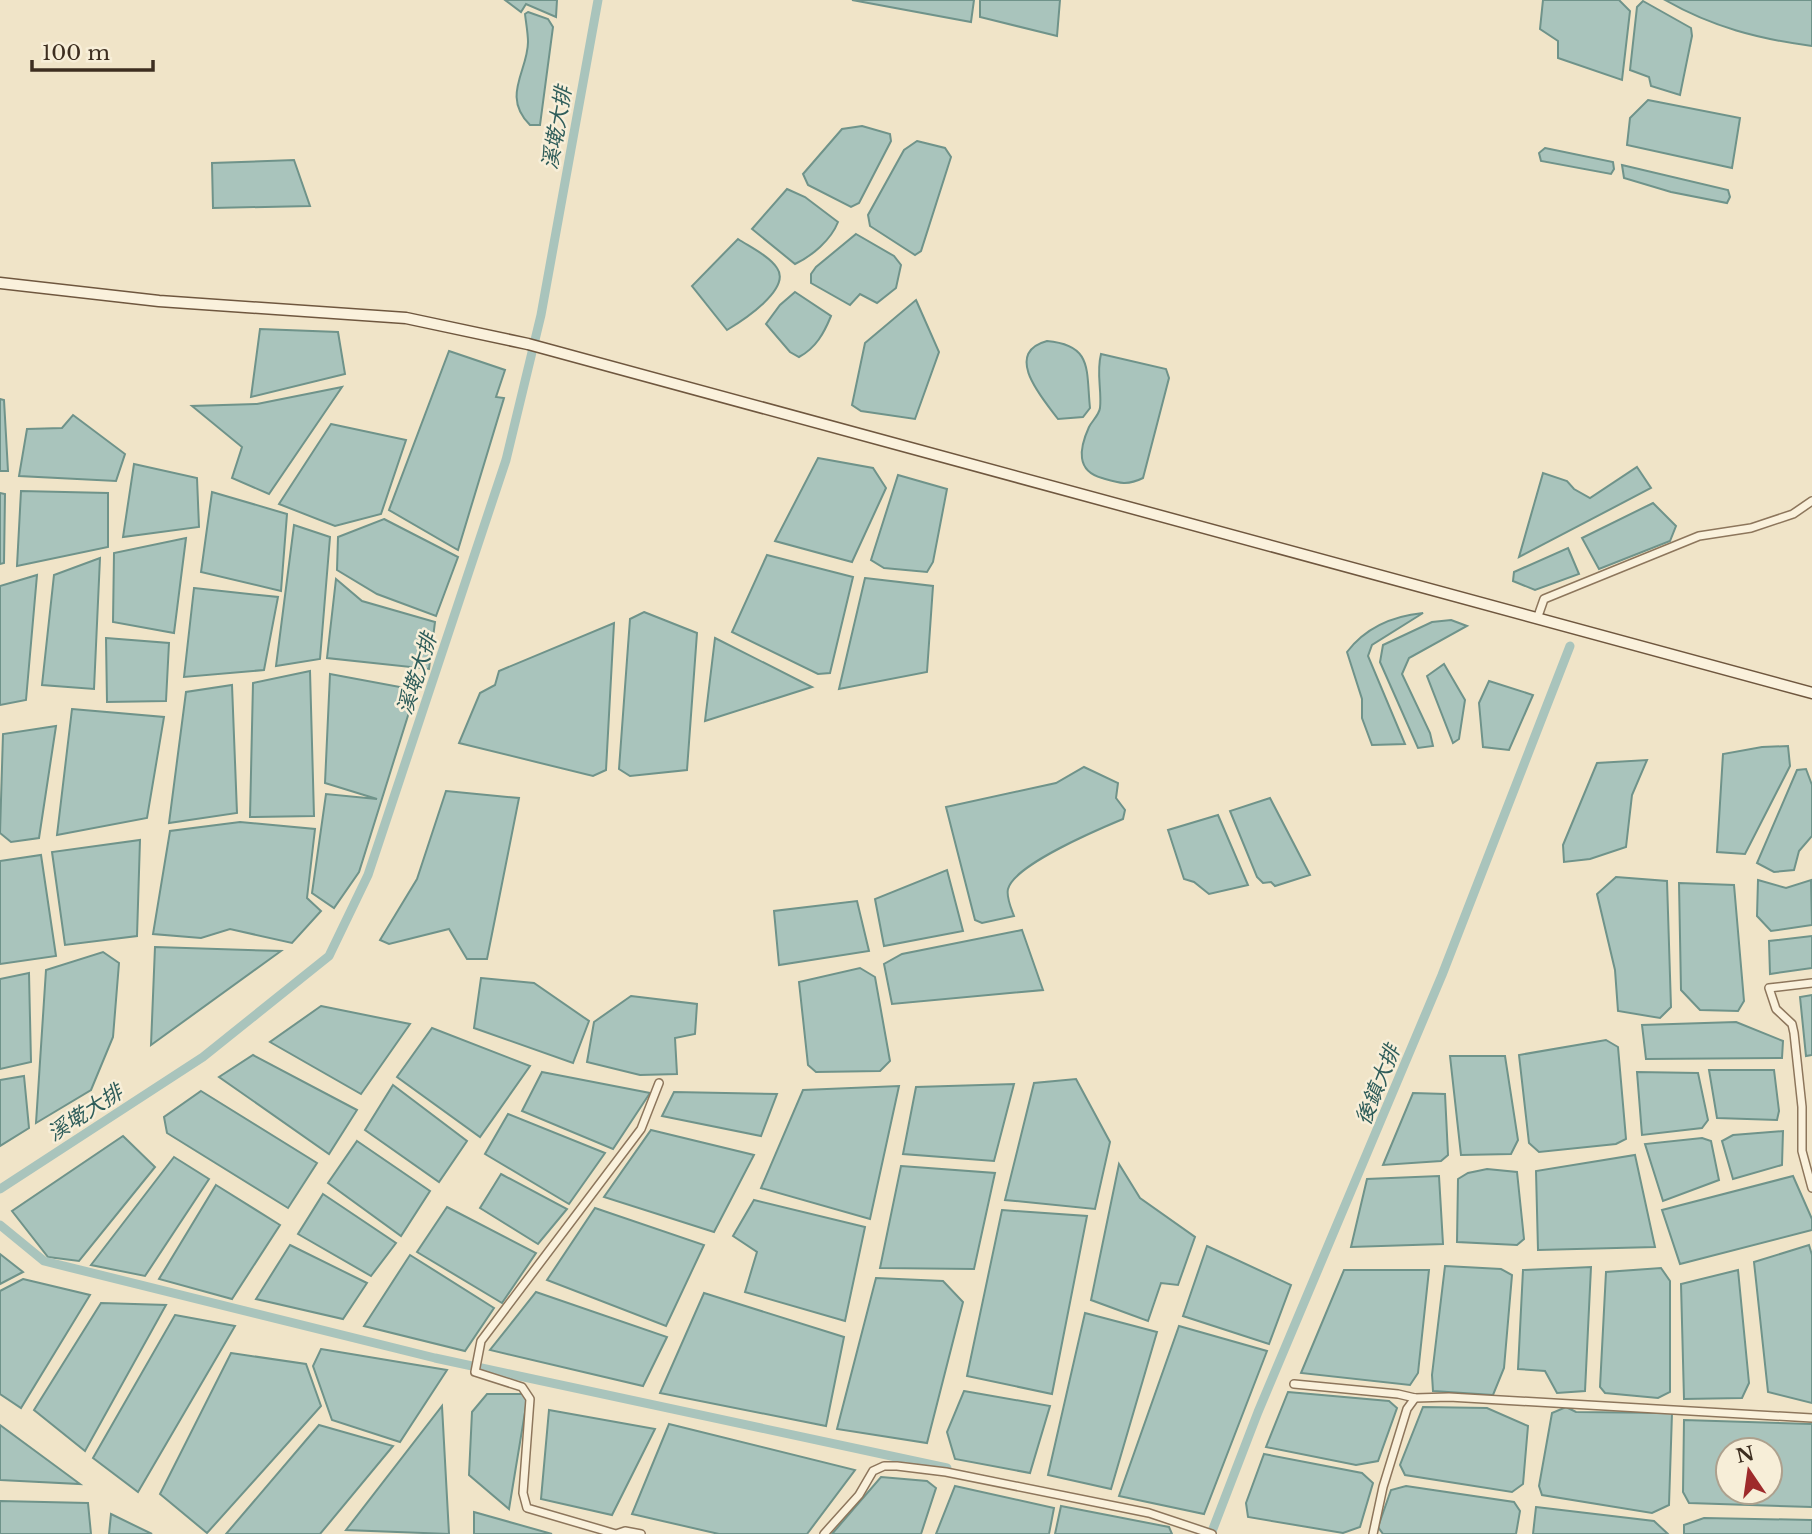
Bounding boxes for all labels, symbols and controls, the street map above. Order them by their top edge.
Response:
scale bar [32,28,152,72]
text: 100 m [42,40,110,66]
water label: 溪墘大排 [537,81,578,172]
water label: 溪墘大排 [392,627,443,718]
water label: 後鎮大排 [1350,1038,1407,1129]
water label: 溪墘大排 [43,1078,130,1147]
north arrow [1714,1436,1784,1506]
text: N [1734,1442,1757,1468]

